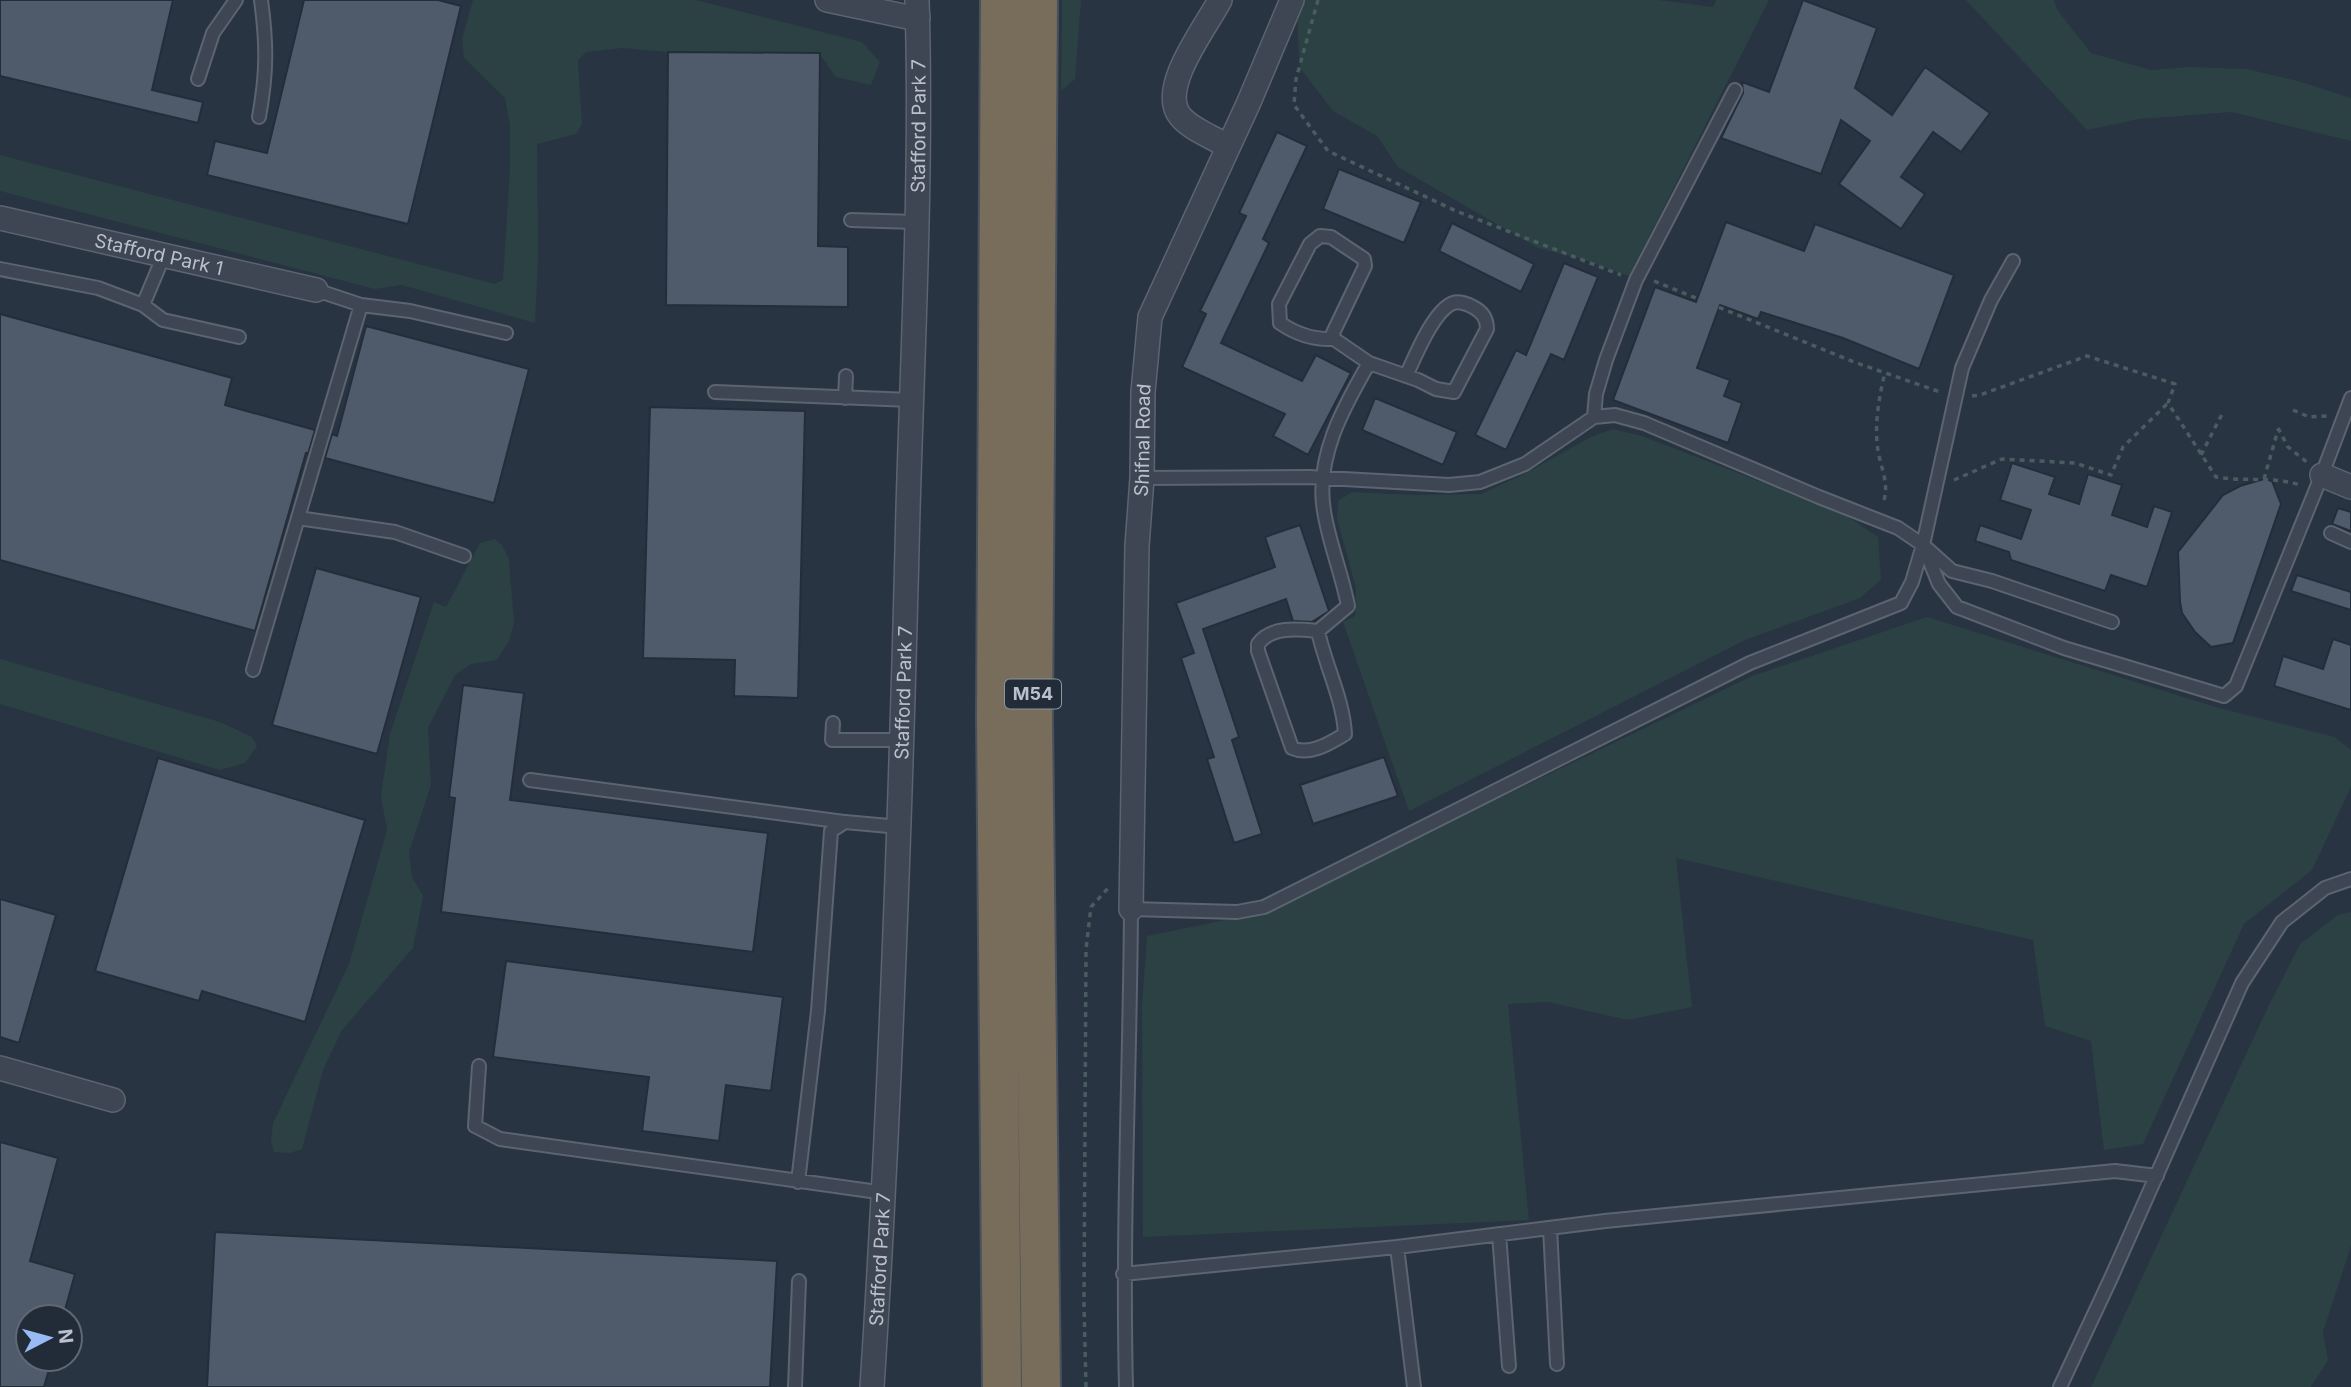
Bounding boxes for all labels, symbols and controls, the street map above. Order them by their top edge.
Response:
street label: Stafford Park 7 [907,59,930,193]
street label: Stafford Park 1 [92,229,225,280]
street label: Shifnal Road [1130,383,1156,497]
street label: Stafford Park 7 [890,625,917,760]
road number: M54 [1005,680,1061,708]
street label: Stafford Park 7 [865,1192,895,1327]
north arrow [14,1303,84,1373]
text: N [53,1328,78,1345]

